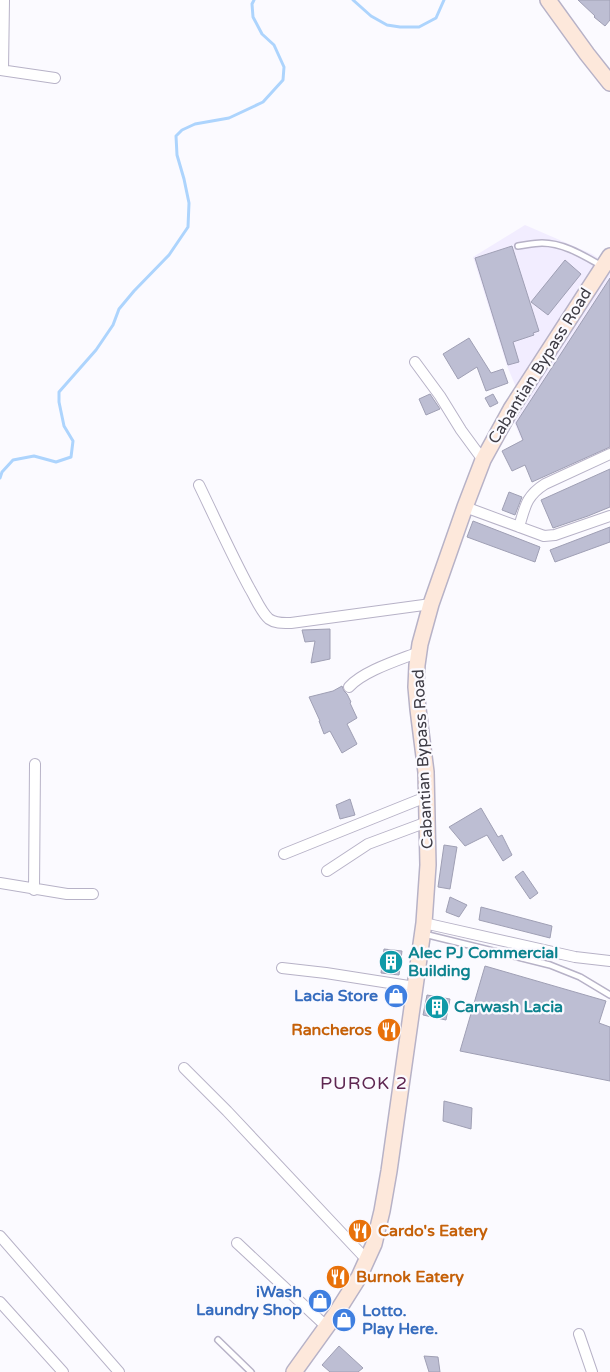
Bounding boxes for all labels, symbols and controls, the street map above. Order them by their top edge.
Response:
street label: Cabantian Bypass Road [484,284,596,448]
street label: Cabantian Bypass Road [408,669,438,849]
place label: Alec PJ Commercial Building [408,943,558,981]
building icon: Alec PJ Commercial Building [378,949,404,975]
shop icon: Lacia Store [383,983,409,1009]
place label: Lacia Store [294,986,378,1006]
building icon: Carwash Lacia [424,994,450,1020]
place label: Carwash Lacia [454,997,563,1017]
restaurant icon: Rancheros [376,1017,402,1043]
place label: Rancheros [291,1020,372,1040]
district label: PUROK 2 [320,1072,408,1094]
restaurant icon: Cardo's Eatery [347,1218,373,1244]
place label: Cardo's Eatery [378,1221,488,1241]
restaurant icon: Burnok Eatery [325,1264,351,1290]
place label: Burnok Eatery [356,1267,464,1287]
place label: iWash Laundry Shop [196,1282,302,1320]
shop icon: iWash Laundry Shop [307,1288,333,1314]
place label: Lotto. Play Here. [362,1301,438,1339]
shop icon: Lotto. Play Here. [331,1307,357,1333]

